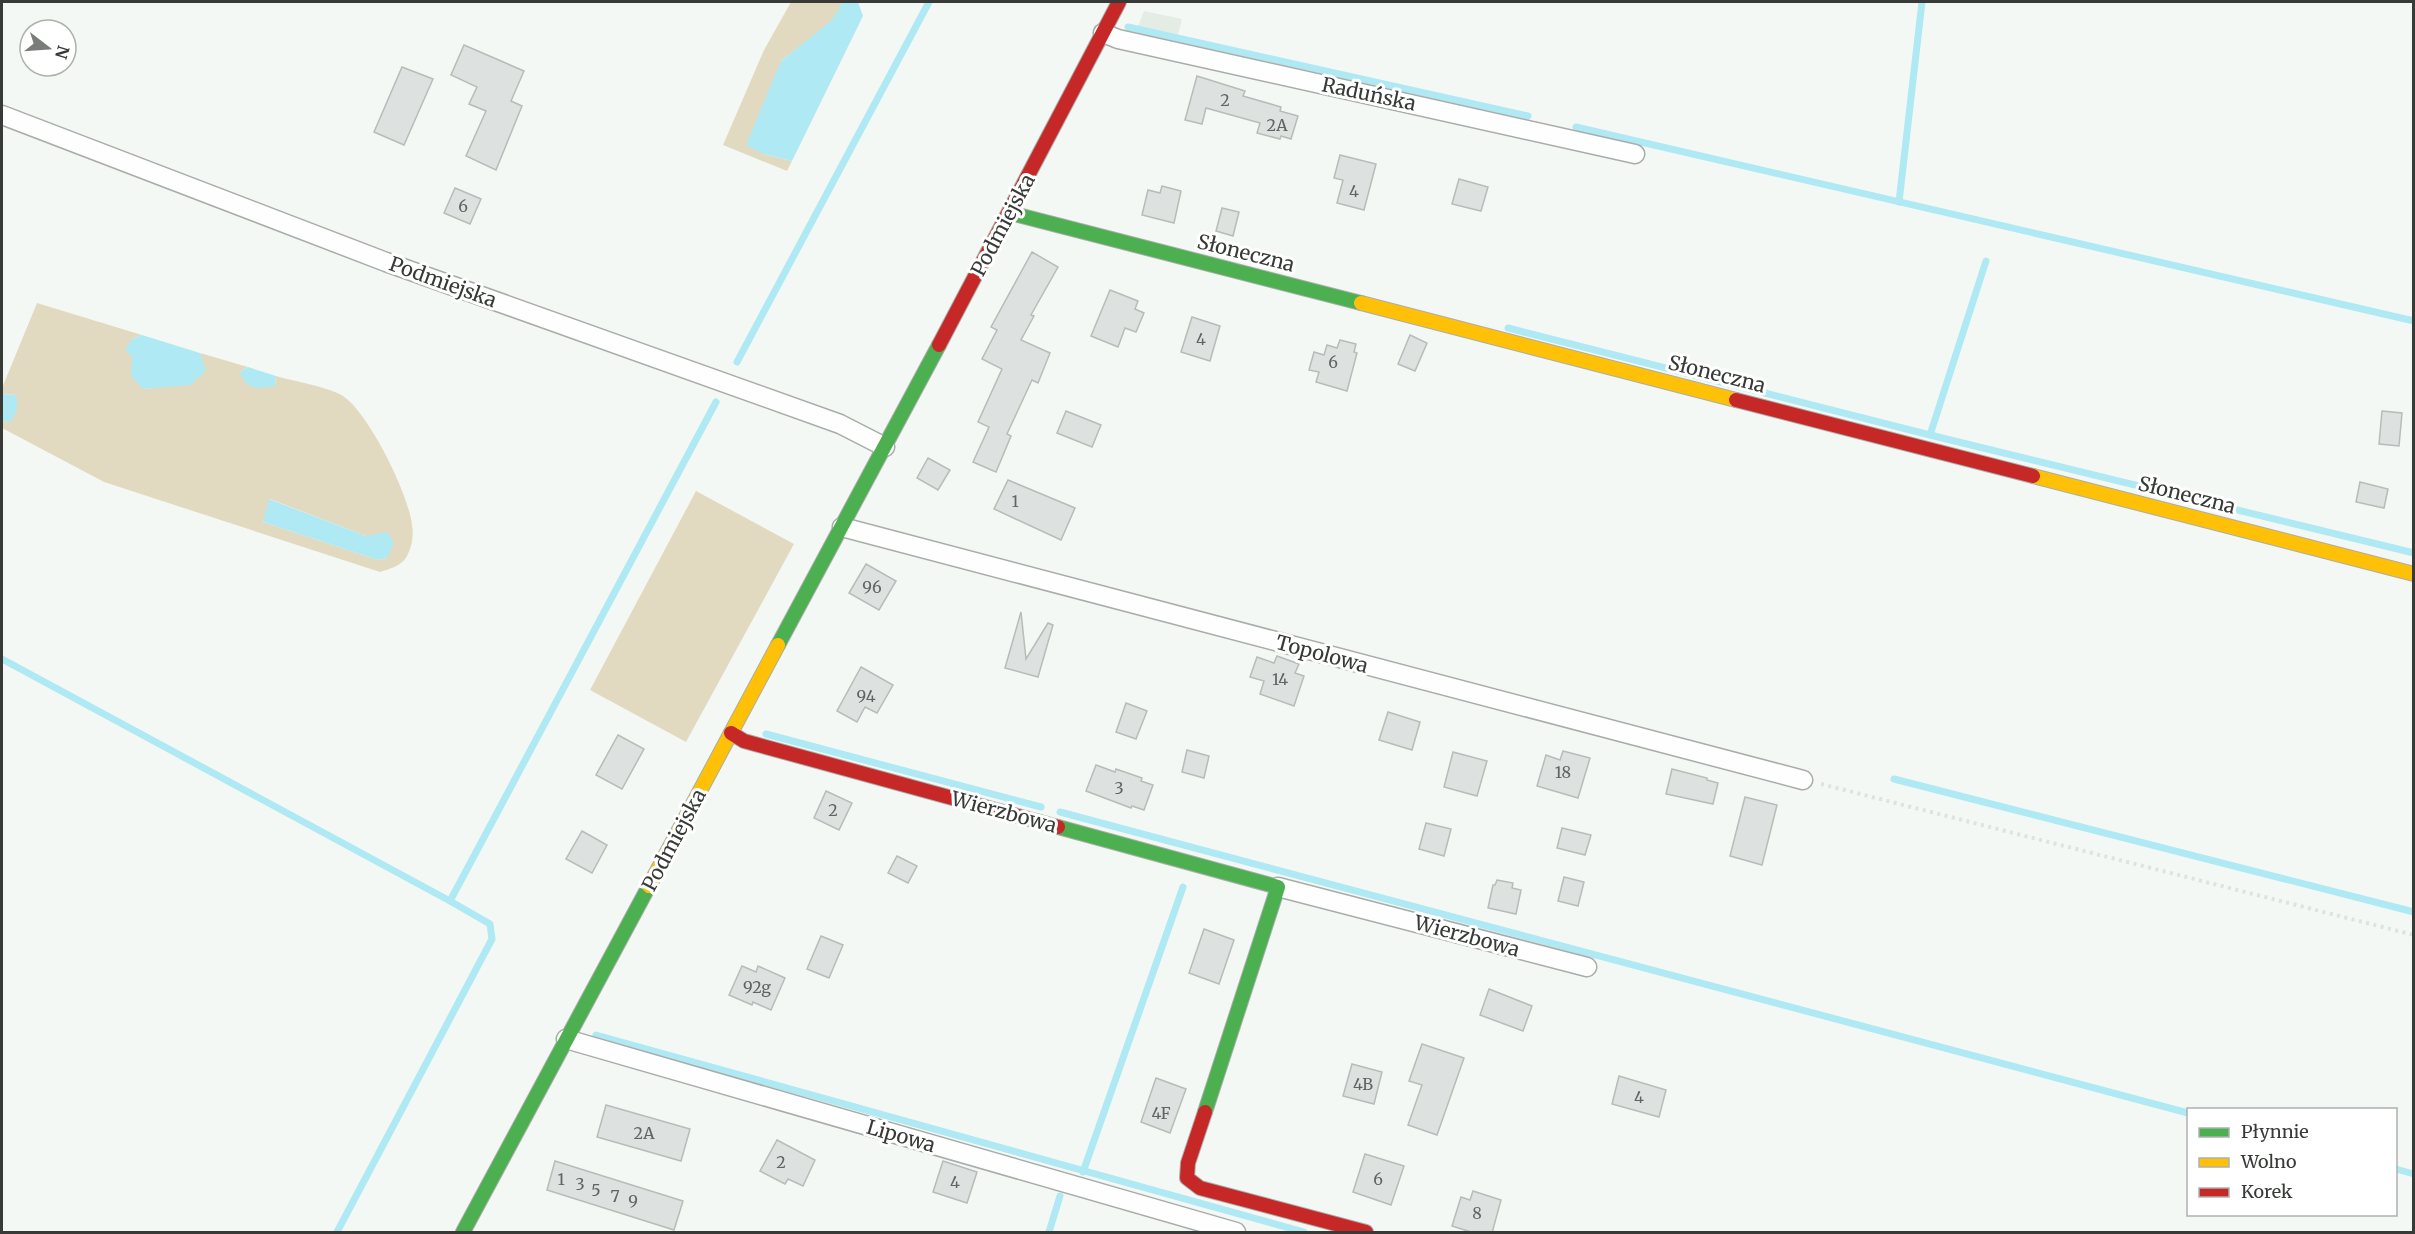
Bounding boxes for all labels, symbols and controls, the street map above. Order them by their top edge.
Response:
north arrow [18,18,78,78]
text: N [51,43,74,62]
street label: Raduńska [1320,71,1419,116]
house number: 2 [1220,90,1230,110]
house number: 2A [1267,115,1288,135]
street label: Podmiejska [965,169,1040,280]
house number: 4 [1349,181,1359,201]
house number: 6 [458,196,468,216]
street label: Słoneczna [1195,228,1298,277]
street label: Podmiejska [386,251,500,313]
house number: 4 [1196,329,1206,349]
street label: Słoneczna [1666,349,1769,398]
house number: 6 [1328,352,1338,372]
street label: Słoneczna [2136,470,2239,519]
house number: 1 [1011,491,1019,511]
house number: 96 [862,577,882,597]
street label: Topolowa [1273,629,1371,678]
house number: 14 [1272,669,1288,689]
house number: 94 [856,686,876,706]
house number: 18 [1555,762,1571,782]
house number: 3 [1114,778,1124,798]
street label: Podmiejska [636,784,711,895]
street label: Wierzbowa [948,785,1060,838]
house number: 2 [828,800,838,820]
street label: Wierzbowa [1411,909,1523,962]
house number: 92g [743,977,771,997]
house number: 4B [1353,1074,1373,1094]
house number: 4 [1634,1087,1644,1107]
house number: 4F [1151,1103,1171,1123]
legend [2187,1108,2397,1216]
street label: Lipowa [864,1114,939,1157]
text: Płynnie [2241,1120,2309,1143]
house number: 2A [634,1123,655,1143]
text: Wolno [2240,1150,2297,1173]
house number: 2 [776,1152,786,1172]
house number: 1 [557,1169,565,1189]
house number: 6 [1373,1169,1383,1189]
house number: 4 [950,1172,960,1192]
house number: 3 [575,1174,585,1194]
house number: 5 [591,1180,601,1200]
text: Korek [2241,1180,2293,1203]
house number: 7 [610,1186,620,1206]
house number: 9 [628,1191,638,1211]
house number: 8 [1472,1203,1482,1223]

